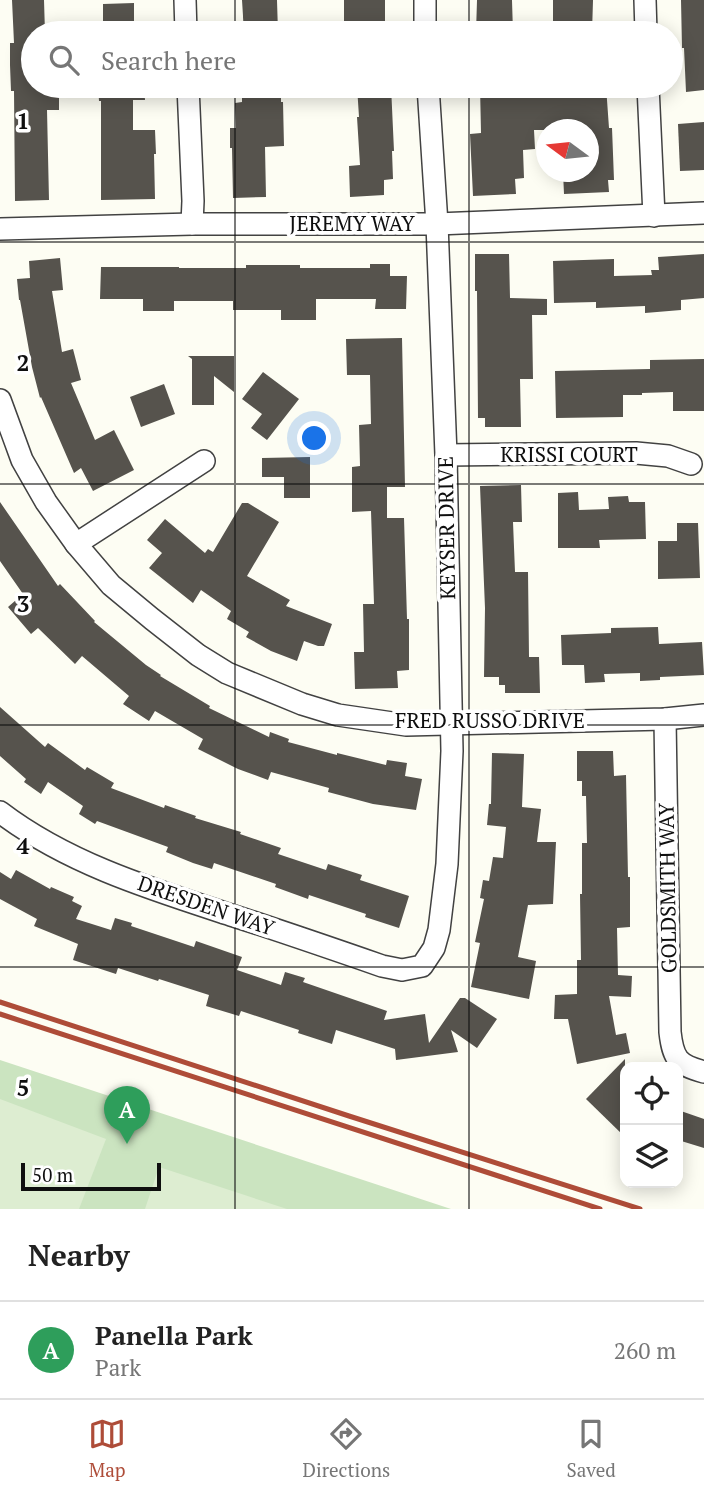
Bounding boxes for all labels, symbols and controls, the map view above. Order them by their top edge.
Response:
search box [21,21,683,98]
icon: search [45,41,83,79]
text: Search here [101,43,236,77]
text: 1 [17,105,30,136]
north arrow [536,119,599,182]
street label: JEREMY WAY [289,209,415,237]
text: 2 [17,347,30,378]
your location [297,421,331,455]
street label: KRISSI COURT [500,440,638,468]
street label: KEYSER DRIVE [431,456,461,600]
text: 3 [17,588,30,619]
street label: FRED RUSSO DRIVE [395,706,585,734]
street label: GOLDSMITH WAY [652,802,682,973]
text: 4 [17,830,30,861]
street label: DRESDEN WAY [134,869,279,942]
map controls [620,1062,683,1188]
button: locate [620,1062,683,1125]
text: 5 [17,1072,30,1103]
pin: A [104,1086,150,1144]
button: layers [620,1125,683,1188]
scale bar [21,1160,161,1192]
text: 50 m [32,1162,73,1187]
text: Nearby [28,1235,130,1275]
text: Panella Park [95,1318,253,1352]
text: A [43,1335,59,1366]
text: 260 m [614,1335,676,1366]
text: Park [95,1352,141,1383]
tab: Map [88,1415,126,1482]
tab: Directions [303,1415,390,1482]
tab: Saved [567,1415,616,1482]

